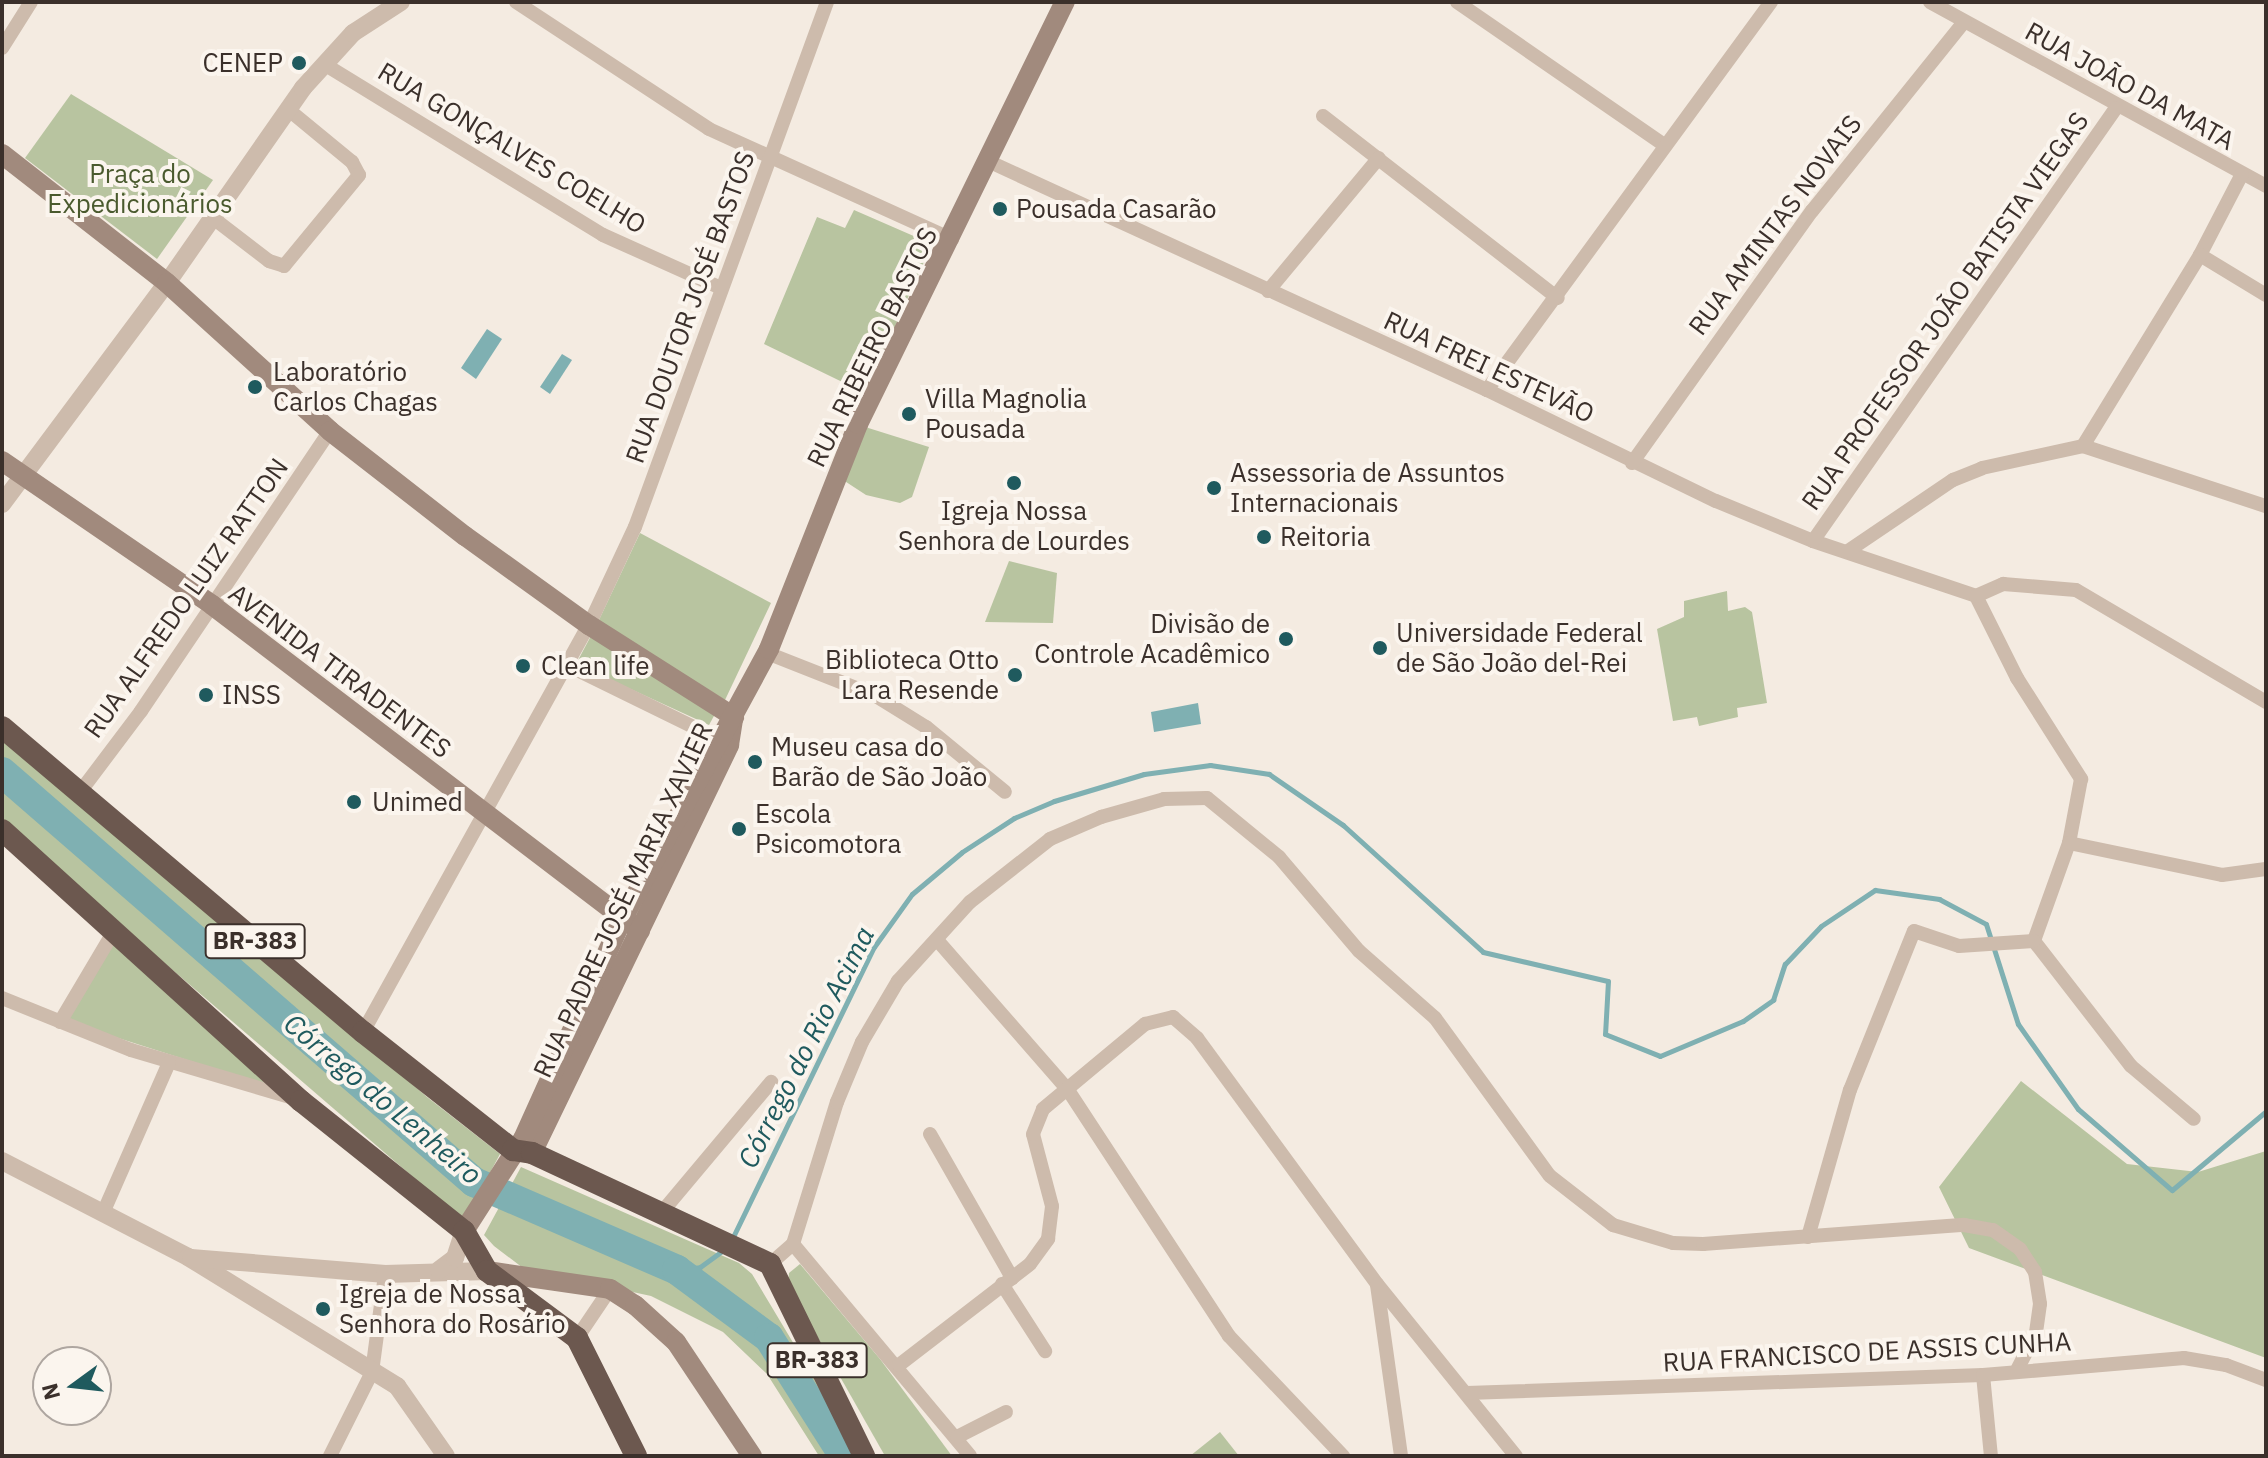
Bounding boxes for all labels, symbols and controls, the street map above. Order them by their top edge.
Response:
street label: RUA JOÃO DA MATA [2020,16,2240,156]
place label: CENEP [202,47,283,79]
marker: CENEP [290,54,308,72]
street label: RUA GONÇALVES COELHO [372,56,652,240]
street label: RUA PROFESSOR JOÃO BATISTA VIEGAS [1795,106,2095,516]
street label: RUA AMINTAS NOVAIS [1682,109,1868,341]
street label: RUA DOUTOR JOSÉ BASTOS [619,147,761,467]
park label: Praça do Expedicionários [47,158,233,220]
place label: Pousada Casarão [1016,193,1217,225]
marker: Pousada Casarão [991,200,1009,218]
street label: RUA RIBEIRO BASTOS [800,222,944,472]
street label: RUA FREI ESTEVÃO [1379,305,1599,429]
place label: Laboratório Carlos Chagas [273,356,438,418]
marker: Laboratório Carlos Chagas [244,376,266,398]
place label: Villa Magnolia Pousada [925,383,1087,444]
marker: Villa Magnolia Pousada [900,405,918,423]
street label: RUA ALFREDO LUIZ RATTON [77,452,295,744]
place label: Assessoria de Assuntos Internacionais [1230,457,1505,518]
marker: Igreja Nossa Senhora de Lourdes [1005,474,1023,492]
marker: Assessoria de Assuntos Internacionais [1205,479,1223,497]
place label: Igreja Nossa Senhora de Lourdes [898,495,1130,556]
place label: Reitoria [1280,521,1371,553]
marker: Reitoria [1255,528,1273,546]
street label: AVENIDA TIRADENTES [223,577,457,765]
place label: Divisão de Controle Acadêmico [1034,608,1270,670]
place label: Universidade Federal de São João del-Rei [1396,617,1643,678]
marker: Divisão de Controle Acadêmico [1277,630,1295,648]
marker: Universidade Federal de São João del-Rei [1371,639,1389,657]
place label: Biblioteca Otto Lara Resende [825,644,999,706]
place label: Clean life [541,650,649,682]
marker: Clean life [512,655,534,677]
marker: Biblioteca Otto Lara Resende [1006,666,1024,684]
place label: INSS [222,679,281,711]
marker: INSS [197,686,215,704]
street label: RUA PADRE JOSÉ MARIA XAVIER [527,717,719,1083]
place label: Museu casa do Barão de São João [771,731,987,792]
marker: Museu casa do Barão de São João [746,753,764,771]
place label: Unimed [372,786,463,818]
marker: Unimed [343,791,365,813]
place label: Escola Psicomotora [755,798,901,860]
marker: Escola Psicomotora [730,820,748,838]
road number: BR-383 [203,921,307,961]
water label: Córrego do Rio Acima [731,921,881,1173]
water label: Córrego do Lenheiro [277,1007,489,1191]
place label: Igreja de Nossa Senhora do Rosário [339,1278,566,1340]
marker: Igreja de Nossa Senhora do Rosário [314,1300,332,1318]
street label: RUA FRANCISCO DE ASSIS CUNHA [1662,1326,2072,1378]
road number: BR-383 [765,1340,869,1380]
north arrow [32,1346,112,1426]
text: N [34,1380,66,1403]

